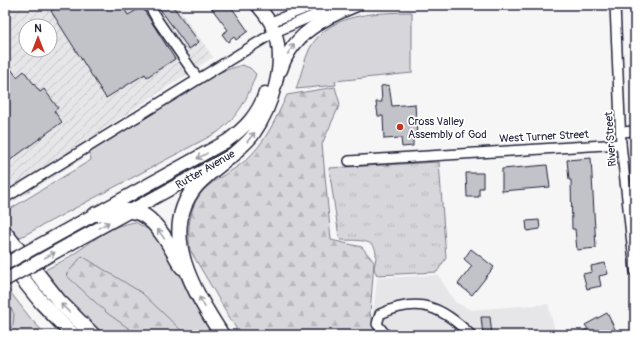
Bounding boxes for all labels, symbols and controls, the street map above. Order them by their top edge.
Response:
north arrow [18,18,58,58]
text: N [34,22,42,35]
one-way arrow [287,44,295,55]
street label: River Street [602,110,619,167]
place label: Cross Valley Assembly of God [408,115,487,141]
marker: Cross Valley Assembly of God [395,122,405,132]
street label: West Turner Street [499,128,590,145]
one-way arrow [246,132,255,142]
street label: Rutter Avenue [173,147,238,192]
one-way arrow [196,152,208,160]
one-way arrow [98,221,110,229]
one-way arrow [157,229,165,240]
one-way arrow [44,251,56,259]
one-way arrow [198,296,206,308]
one-way arrow [60,303,70,312]

